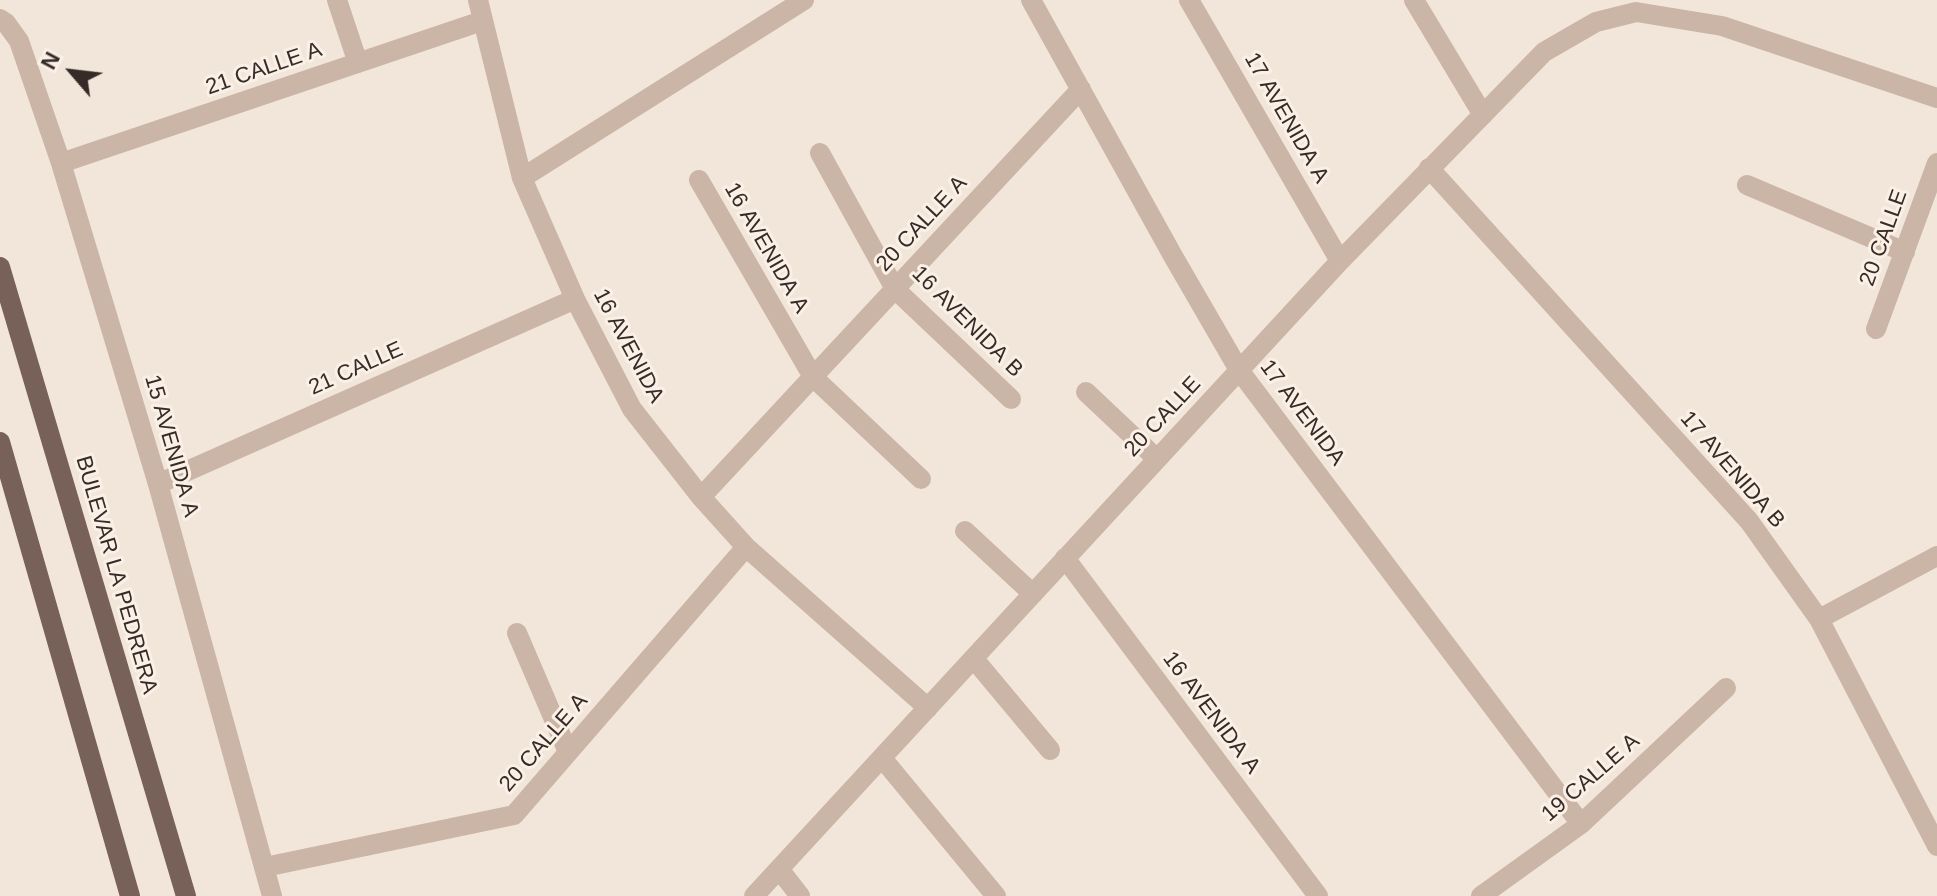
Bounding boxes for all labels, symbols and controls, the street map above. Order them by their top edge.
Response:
north arrow [32,32,112,112]
street label: 21 CALLE A [202,37,326,101]
text: N [36,48,65,73]
street label: 17 AVENIDA A [1238,48,1334,188]
street label: 20 CALLE A [871,171,973,277]
street label: 16 AVENIDA A [718,178,814,318]
street label: 20 CALLE [1854,186,1914,290]
street label: 16 AVENIDA B [906,261,1028,383]
street label: 16 AVENIDA [587,284,669,408]
street label: 21 CALLE [305,337,407,401]
street label: 17 AVENIDA [1254,355,1350,471]
street label: 20 CALLE [1119,371,1207,463]
street label: 15 AVENIDA A [138,372,204,520]
street label: 17 AVENIDA B [1674,406,1790,534]
street label: BULEVAR LA PEDRERA [69,453,163,697]
street label: 16 AVENIDA A [1156,647,1266,779]
street label: 20 CALLE A [494,689,594,797]
street label: 19 CALLE A [1537,728,1645,828]

